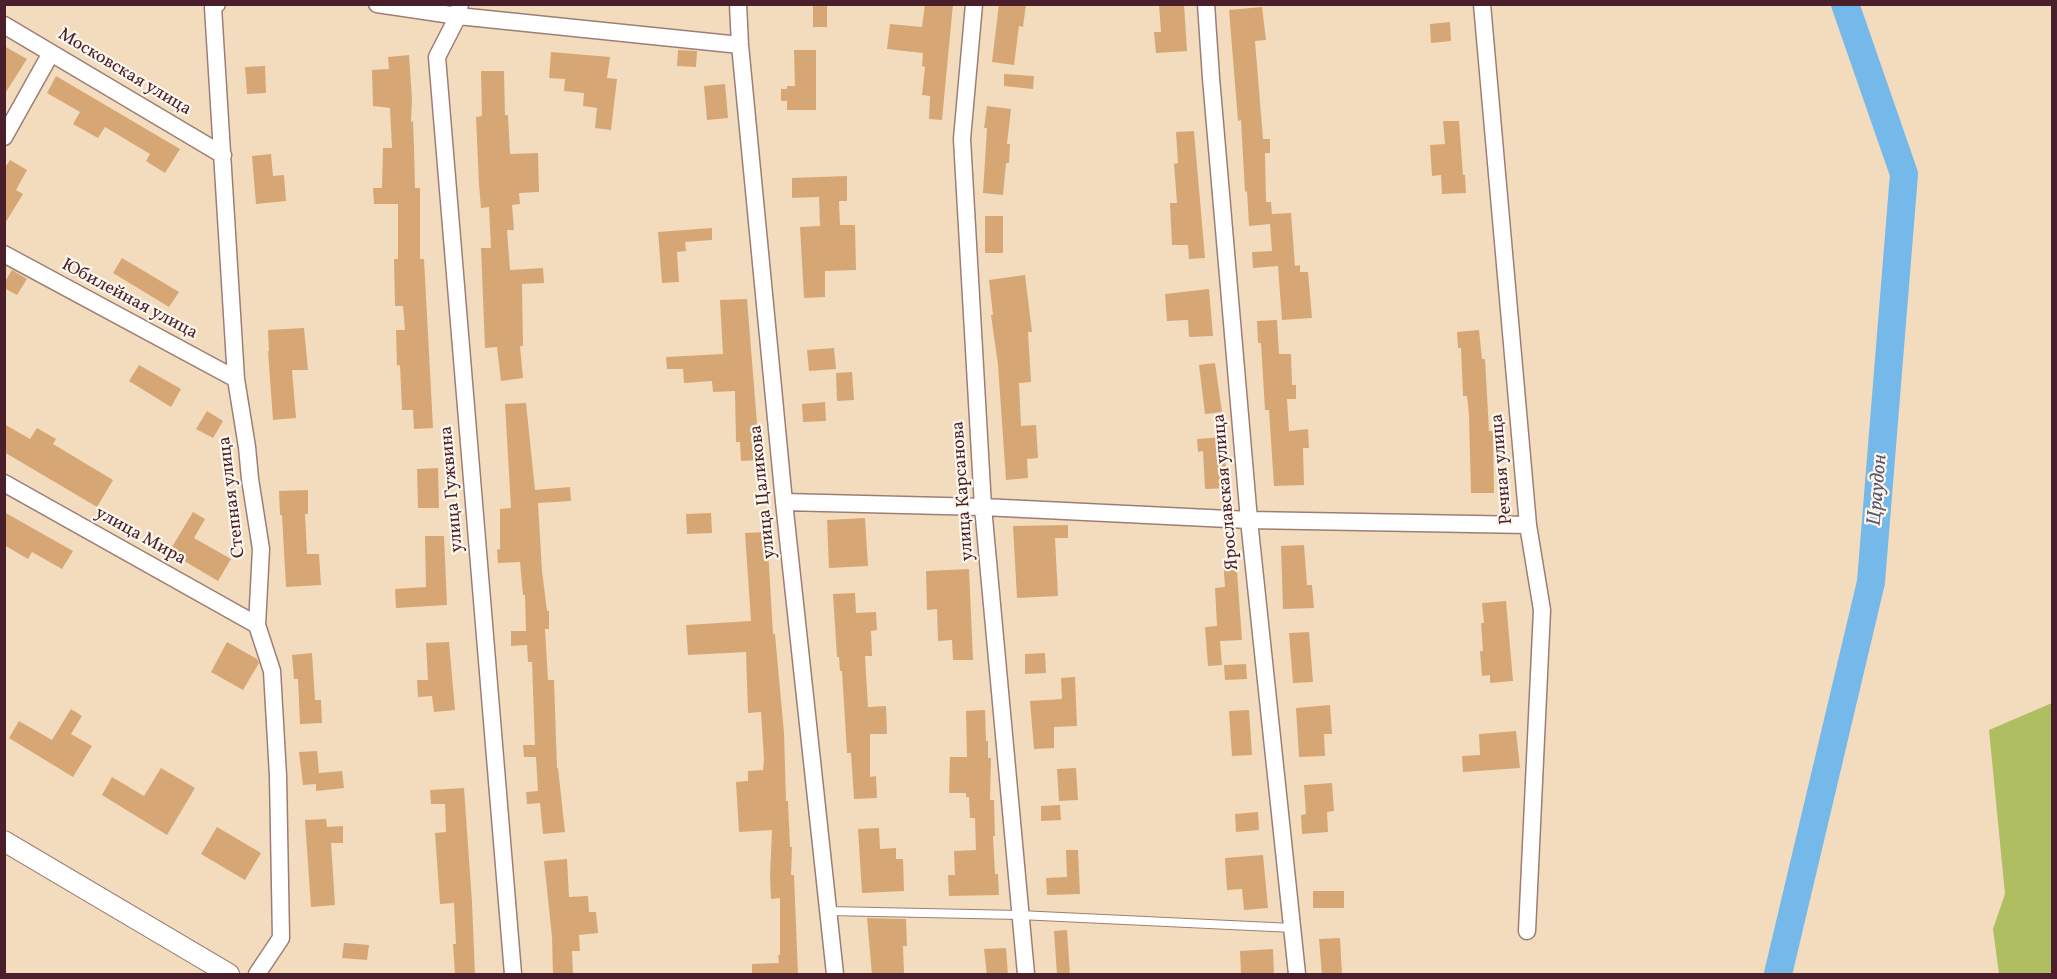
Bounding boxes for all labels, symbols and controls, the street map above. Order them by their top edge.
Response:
street label: Московская улица [53,25,195,121]
street label: Юбилейная улица [57,255,201,345]
street label: Ярославская улица [1209,413,1245,571]
street label: Речная улица [1487,413,1519,525]
street label: улица Карсанова [948,420,980,562]
street label: улица Цаликова [746,424,782,560]
street label: улица Гужвина [437,425,469,553]
street label: Степная улица [215,435,251,559]
water label: Цраудон [1864,453,1894,527]
street label: улица Мира [91,503,189,571]

